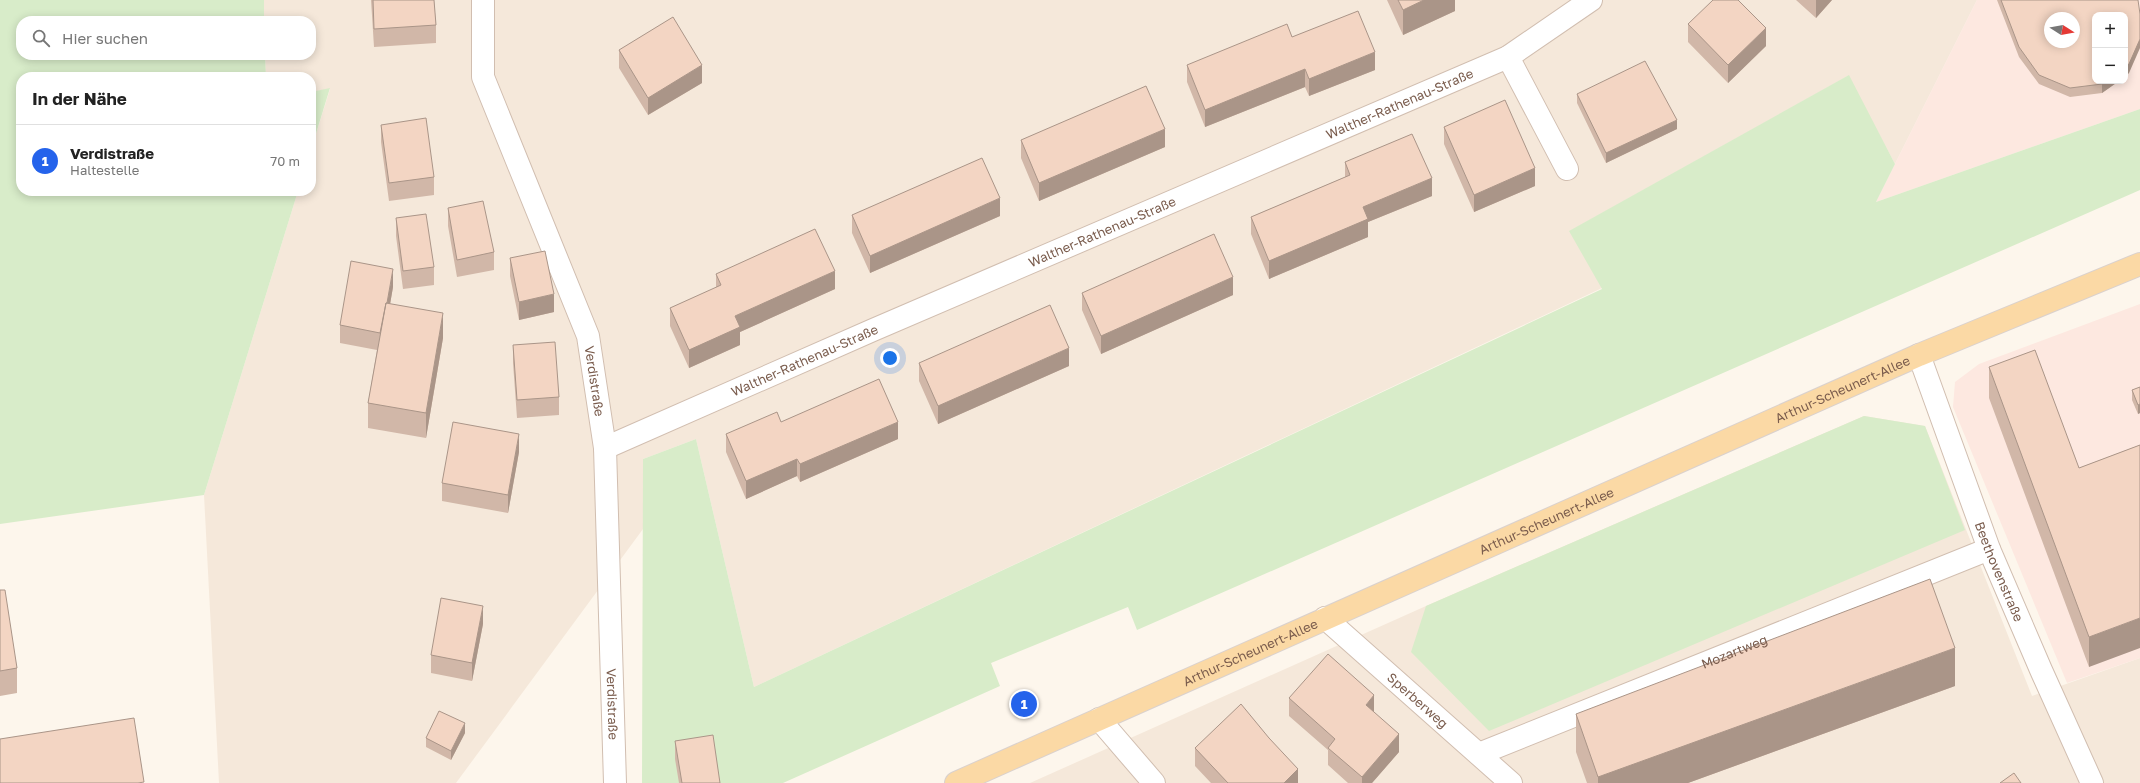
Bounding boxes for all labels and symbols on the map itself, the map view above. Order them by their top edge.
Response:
north arrow [2044,12,2080,48]
street label: Walther-Rathenau-Straße [1323,65,1476,142]
street label: Walther-Rathenau-Straße [1026,193,1178,270]
street label: Walther-Rathenau-Straße [729,321,880,399]
street label: Verdistraße [582,345,608,418]
your location [880,348,900,368]
street label: Arthur-Scheunert-Allee [1773,352,1912,426]
street label: Arthur-Scheunert-Allee [1476,484,1616,558]
street label: Beethovenstraße [1972,519,2027,624]
street label: Arthur-Scheunert-Allee [1180,615,1320,689]
street label: Mozartweg [1699,631,1769,672]
street label: Verdistraße [604,668,622,740]
street label: Sperberweg [1384,669,1451,731]
pin: 1 [1011,689,1037,719]

